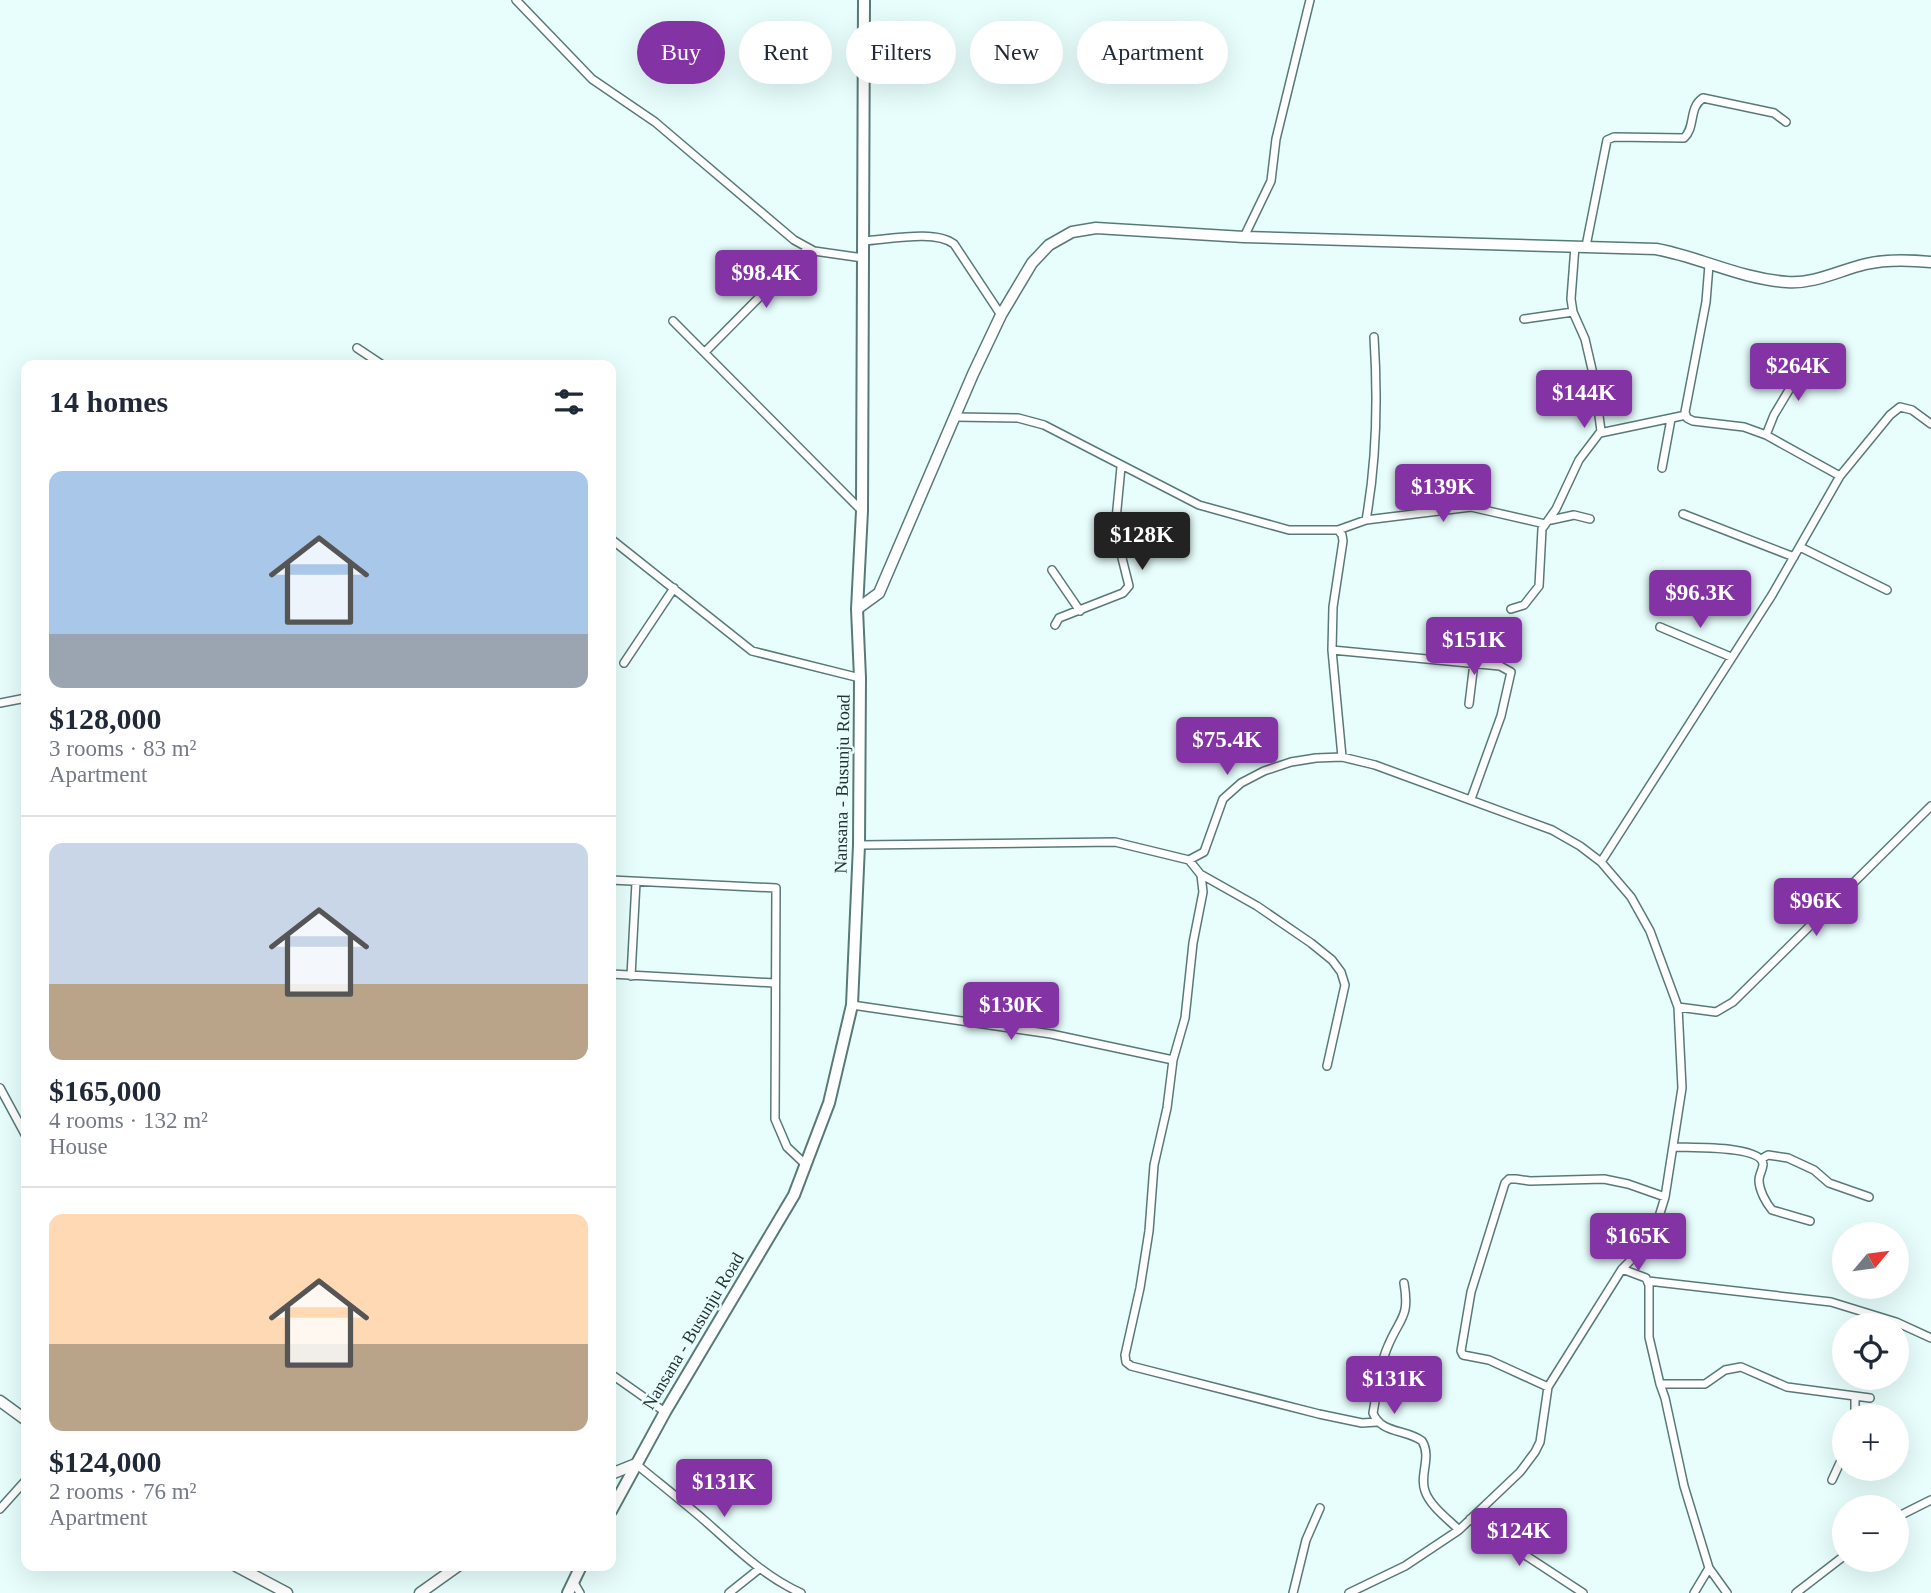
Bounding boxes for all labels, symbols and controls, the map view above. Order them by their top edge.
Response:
chip: Buy [637,21,725,84]
chip: Rent [739,21,832,84]
chip: Filters [846,21,956,84]
chip: New [970,21,1063,84]
chip: Apartment [1077,21,1228,84]
pin: $98.4K [709,250,823,310]
text: $98.4K [731,260,801,285]
pin: $264K [1749,344,1847,403]
text: $264K [1766,353,1830,378]
pin: $144K [1535,370,1633,430]
text: $144K [1552,380,1616,405]
icon: filters [550,383,588,421]
text: 14 homes [49,385,168,418]
pin: $139K [1394,464,1492,524]
text: $139K [1411,474,1475,499]
pin: $128K [1093,512,1191,572]
icon: home [256,517,382,643]
text: $128K [1110,522,1174,547]
pin: $96.3K [1643,570,1757,630]
text: $96.3K [1665,580,1735,605]
pin: $151K [1425,618,1523,677]
text: $151K [1442,627,1506,652]
street label: Nansana - Busunju Road [830,694,854,874]
text: $128,000 [49,702,162,735]
pin: $75.4K [1170,718,1284,777]
text: $75.4K [1192,727,1262,752]
text: 3 rooms · 83 m² [49,736,196,761]
text: Apartment [49,762,147,787]
pin: $96K [1775,878,1857,938]
text: $96K [1790,888,1842,913]
icon: home [256,889,382,1015]
pin: $130K [962,982,1060,1042]
text: $130K [979,992,1043,1017]
text: $165,000 [49,1074,162,1107]
text: 4 rooms · 132 m² [49,1108,208,1133]
text: House [49,1134,108,1159]
pin: $165K [1589,1214,1687,1273]
north arrow [1832,1222,1909,1298]
map controls [1832,1222,1909,1572]
text: $165K [1606,1223,1670,1248]
street label: Nansana - Busunju Road [638,1249,748,1413]
icon: home [256,1260,382,1386]
button: locate [1832,1313,1909,1390]
pin: $131K [1345,1356,1443,1416]
text: $131K [1362,1366,1426,1391]
button: + [1832,1404,1909,1481]
text: $124,000 [49,1445,162,1478]
pin: $131K [675,1460,773,1519]
text: $131K [692,1469,756,1494]
text: 2 rooms · 76 m² [49,1479,196,1504]
button: − [1832,1495,1909,1572]
text: Apartment [49,1505,147,1530]
pin: $124K [1470,1508,1568,1568]
text: $124K [1487,1518,1551,1543]

